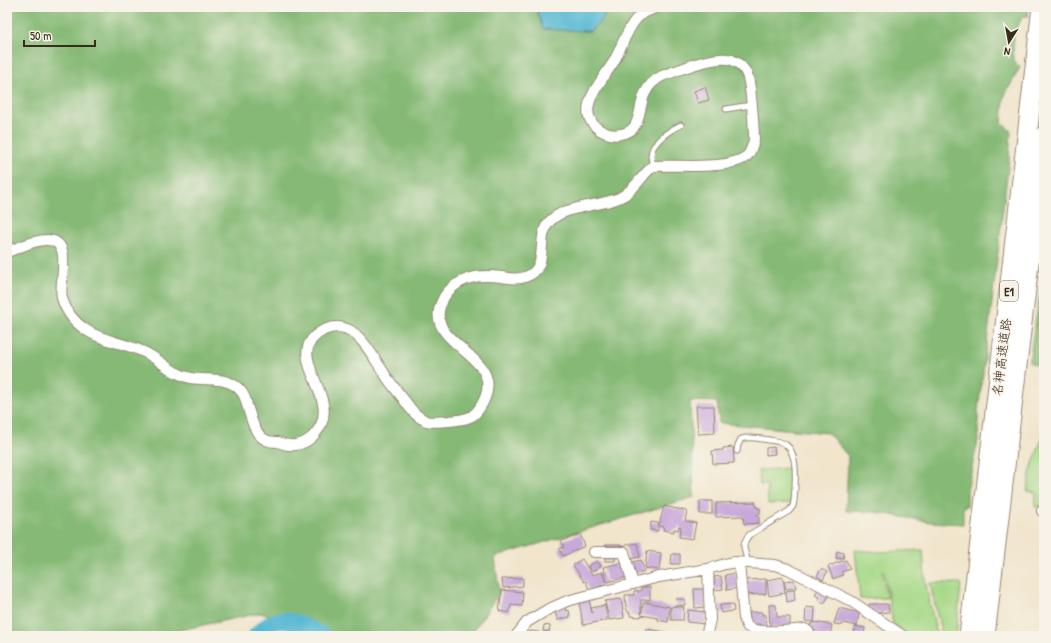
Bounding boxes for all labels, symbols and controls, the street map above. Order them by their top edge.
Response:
scale bar [24,22,95,48]
north arrow [989,22,1029,62]
text: 50 m [30,27,51,44]
text: N [1003,44,1011,59]
road number: E1 [1000,281,1018,301]
street label: 名神高速道路 [987,317,1015,397]

